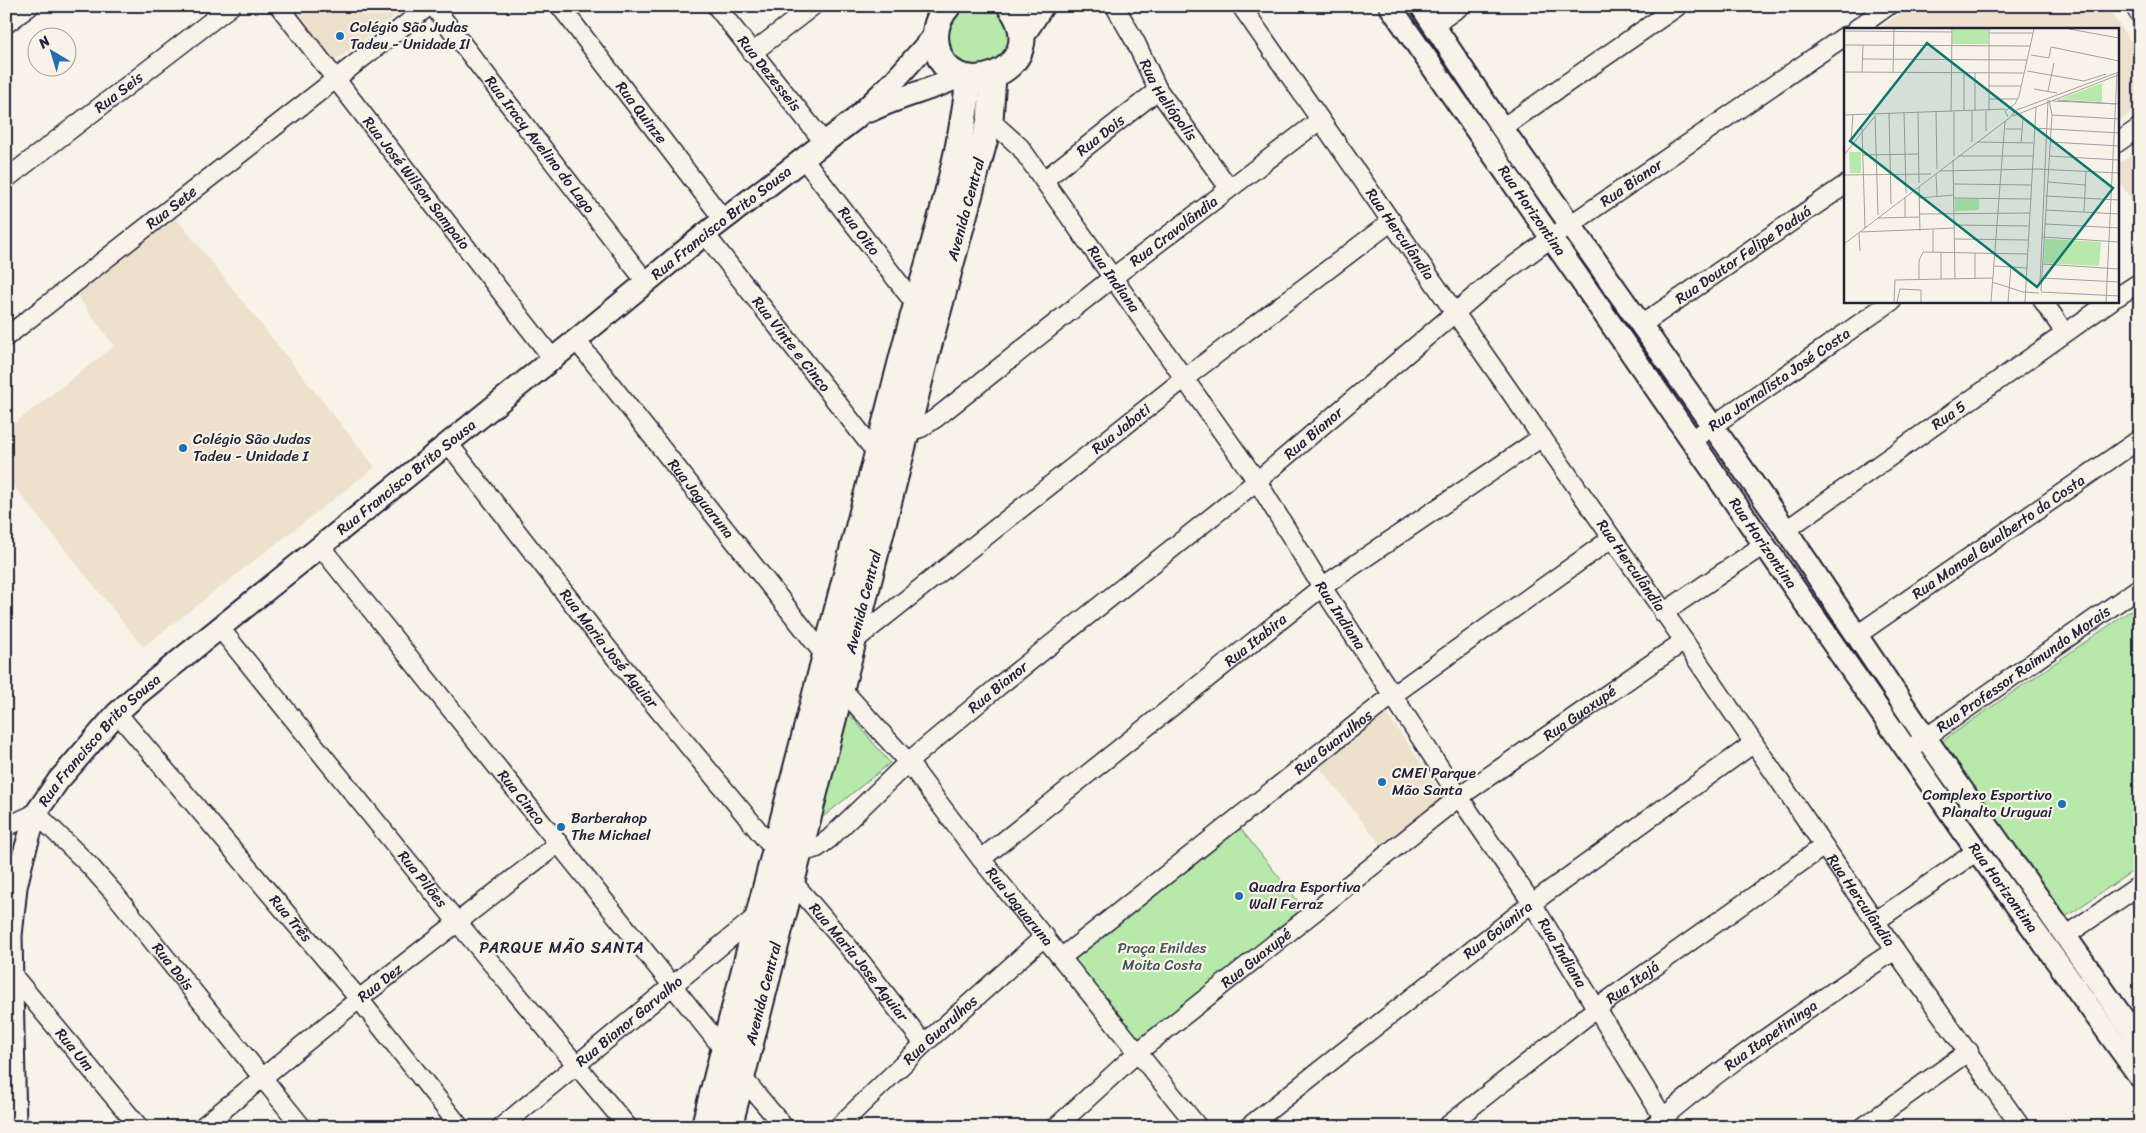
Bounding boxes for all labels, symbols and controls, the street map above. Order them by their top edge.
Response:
place label: Colégio São Judas Tadeu - Unidade II [350,14,471,57]
north arrow [28,28,78,78]
inset map [1844,28,2118,302]
text: N [32,29,56,56]
street label: Rua Dezesseis [731,29,808,117]
marker: Colégio São Judas Tadeu - Unidade II [334,30,346,42]
street label: Rua Heliópolis [1132,55,1204,147]
street label: Rua Seis [88,65,149,120]
street label: Rua Iracy Avelino do Lago [478,70,602,220]
street label: Rua Quinze [609,75,674,150]
street label: Rua Dois [1070,108,1131,163]
street label: Rua José Wilson Sampaio [356,110,477,256]
street label: Rua Bianor [1594,151,1669,214]
street label: Avenida Central [939,154,992,265]
street label: Rua Francisco Brito Sousa [645,159,798,287]
street label: Rua Horizontina [1491,159,1573,262]
street label: Rua Sete [140,179,203,236]
street label: Rua Herculândia [1359,182,1442,286]
street label: Rua Cravolândia [1124,189,1224,273]
street label: Rua Doutor Felipe Paduá [1670,198,1817,311]
street label: Rua Oito [831,201,887,262]
street label: Rua Indiana [1080,240,1147,318]
street label: Rua Vinte e Cinco [745,290,838,398]
street label: Rua Jornalista José Costa [1702,320,1856,438]
street label: Rua 5 [1926,394,1972,437]
street label: Rua Jaboti [1086,396,1157,461]
street label: Rua Bianor [1278,399,1350,466]
street label: Rua Francisco Brito Sousa [330,412,482,542]
place label: Colégio São Judas Tadeu - Unidade I [193,426,311,469]
marker: Colégio São Judas Tadeu - Unidade I [177,442,189,454]
street label: Rua Jaguaruna [661,453,741,545]
street label: Rua Manoel Gualberto da Costa [1906,467,2091,606]
street label: Rua Horizontina [1722,492,1804,595]
street label: Rua Herculândia [1590,514,1673,617]
street label: Avenida Central [837,547,889,657]
street label: Rua Indiana [1308,576,1373,655]
street label: Rua Maria José Aguiar [553,583,666,715]
street label: Rua Professor Raimundo Morais [1931,598,2116,739]
street label: Rua Itabira [1218,606,1293,674]
street label: Rua Bianor [962,654,1034,720]
street label: Rua Francisco Brito Sousa [31,667,167,812]
street label: Rua Guaxupé [1537,678,1622,748]
street label: Rua Guarulhos [1288,703,1378,782]
place label: CMEI Parque Mão Santa [1392,760,1476,803]
street label: Rua Cinco [491,764,552,831]
marker: CMEI Parque Mão Santa [1376,776,1388,788]
place label: Complexo Esportivo Planalto Uruguai [1923,782,2053,825]
marker: Complexo Esportivo Planalto Uruguai [2056,798,2068,810]
place label: Barberahop The Michael [571,805,651,848]
marker: Barberahop The Michael [555,821,567,833]
street label: Rua Horizontina [1962,837,2045,939]
street label: Rua Pilões [391,844,454,914]
street label: Rua Herculândia [1820,848,1902,952]
street label: Rua Jaguaruna [979,861,1060,952]
place label: Quadra Esportiva Wall Ferraz [1249,874,1361,917]
street label: Rua Três [263,889,319,948]
marker: Quadra Esportiva Wall Ferraz [1233,890,1245,902]
street label: Rua Goianira [1457,894,1539,966]
street label: Rua Maria Jose Aguiar [803,897,916,1028]
street label: Rua Indiana [1531,913,1594,993]
street label: Rua Guaxupé [1215,921,1298,995]
district label: PARQUE MÃO SANTA [479,933,645,962]
park label: Praça Enildes Moita Costa [1117,935,1207,978]
street label: Rua Dois [145,936,201,996]
street label: Avenida Central [737,938,789,1049]
street label: Rua Itajá [1600,954,1665,1011]
street label: Rua Dez [351,956,409,1009]
street label: Rua Bianor Garvalho [569,969,689,1074]
street label: Rua Guarulhos [897,989,984,1071]
street label: Rua Itapetininga [1718,993,1823,1078]
street label: Rua Um [49,1022,101,1078]

